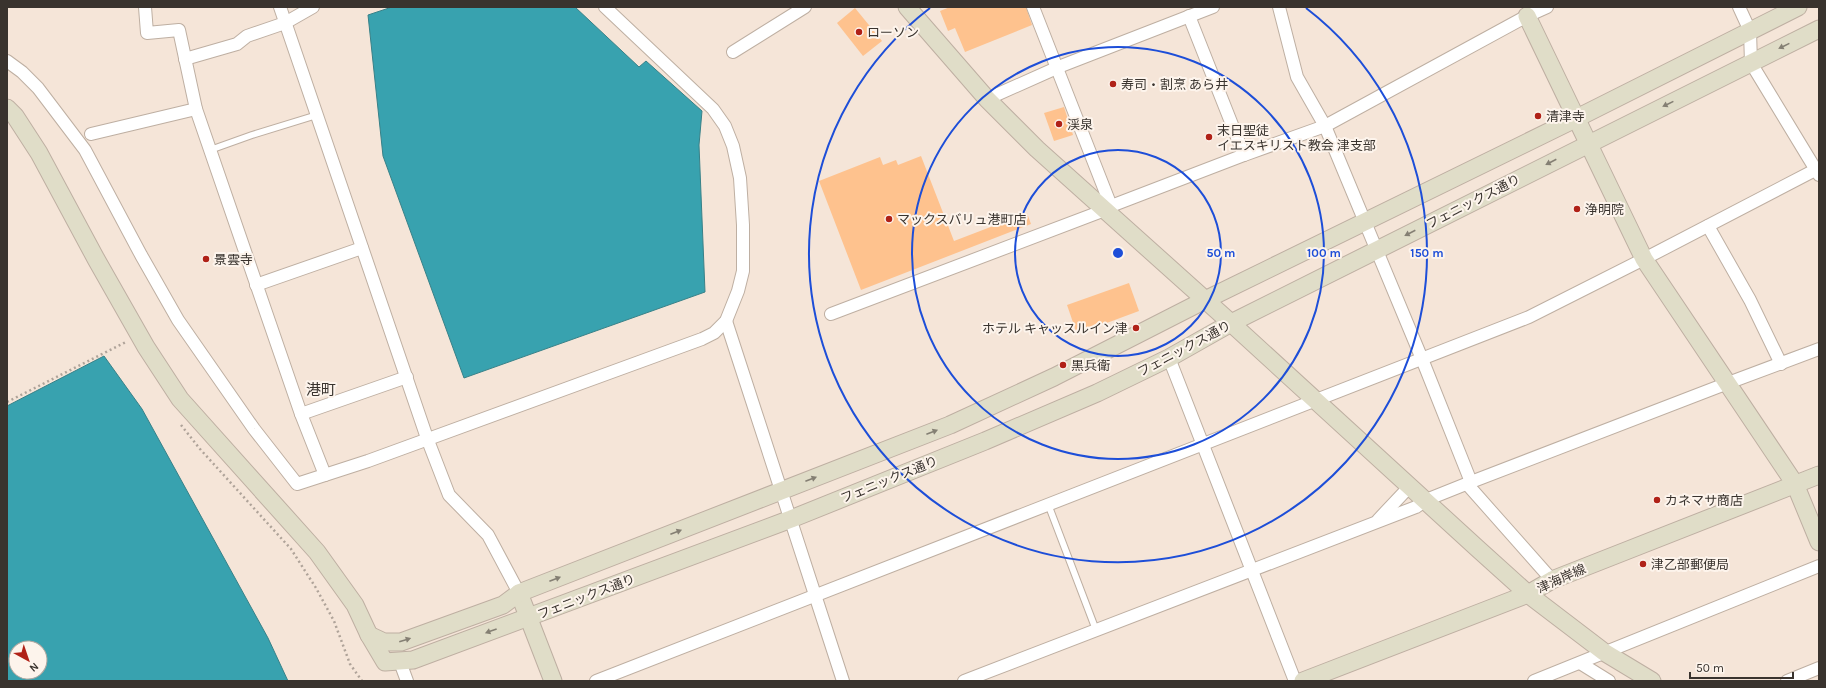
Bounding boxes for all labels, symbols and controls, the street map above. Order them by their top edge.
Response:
place label: ローソン [867,25,919,40]
marker: ローソン [854,27,864,37]
one-way arrow [1778,43,1790,49]
place label: 寿司・割烹 あら井 [1121,77,1228,92]
marker: 寿司・割烹 あら井 [1108,79,1118,89]
one-way arrow [1662,101,1673,107]
place label: 清津寺 [1546,109,1585,124]
marker: 清津寺 [1533,111,1543,121]
place label: 渓泉 [1067,117,1093,132]
marker: 渓泉 [1054,119,1064,129]
place label: 末日聖徒 イエスキリスト教会 津支部 [1217,123,1376,153]
marker: 末日聖徒 イエスキリスト教会 津支部 [1204,132,1214,142]
one-way arrow [1546,159,1557,165]
street label: フェニックス通り [1424,171,1523,232]
place label: 浄明院 [1585,202,1624,217]
marker: 浄明院 [1572,204,1582,214]
place label: マックスバリュ港町店 [897,212,1027,227]
marker: マックスバリュ港町店 [884,214,894,224]
one-way arrow [1405,230,1416,236]
centre of rings [1111,246,1125,260]
text: 50 m [1207,246,1236,260]
text: 100 m [1307,246,1341,260]
text: 150 m [1410,246,1444,260]
place label: 景雲寺 [214,252,253,267]
marker: 景雲寺 [201,254,211,264]
street label: フェニックス通り [1135,317,1234,379]
place label: ホテル キャッスルイン津 [982,321,1128,336]
marker: ホテル キャッスルイン津 [1131,323,1141,333]
place label: 黒兵衛 [1071,358,1110,373]
marker: 黒兵衛 [1058,360,1068,370]
district label: 港町 [306,381,336,399]
one-way arrow [926,429,938,435]
street label: フェニックス通り [838,453,940,506]
one-way arrow [805,476,817,482]
place label: カネマサ商店 [1665,493,1743,508]
marker: カネマサ商店 [1652,495,1662,505]
one-way arrow [671,528,683,534]
place label: 津乙部郵便局 [1651,557,1729,572]
marker: 津乙部郵便局 [1638,559,1648,569]
street label: 津海岸線 [1534,561,1588,596]
street label: フェニックス通り [535,571,637,622]
one-way arrow [550,575,562,581]
one-way arrow [485,628,497,634]
one-way arrow [400,637,412,643]
north arrow [8,640,48,680]
scale bar [1690,654,1793,680]
text: N [27,660,41,675]
text: 50 m [1696,661,1724,675]

